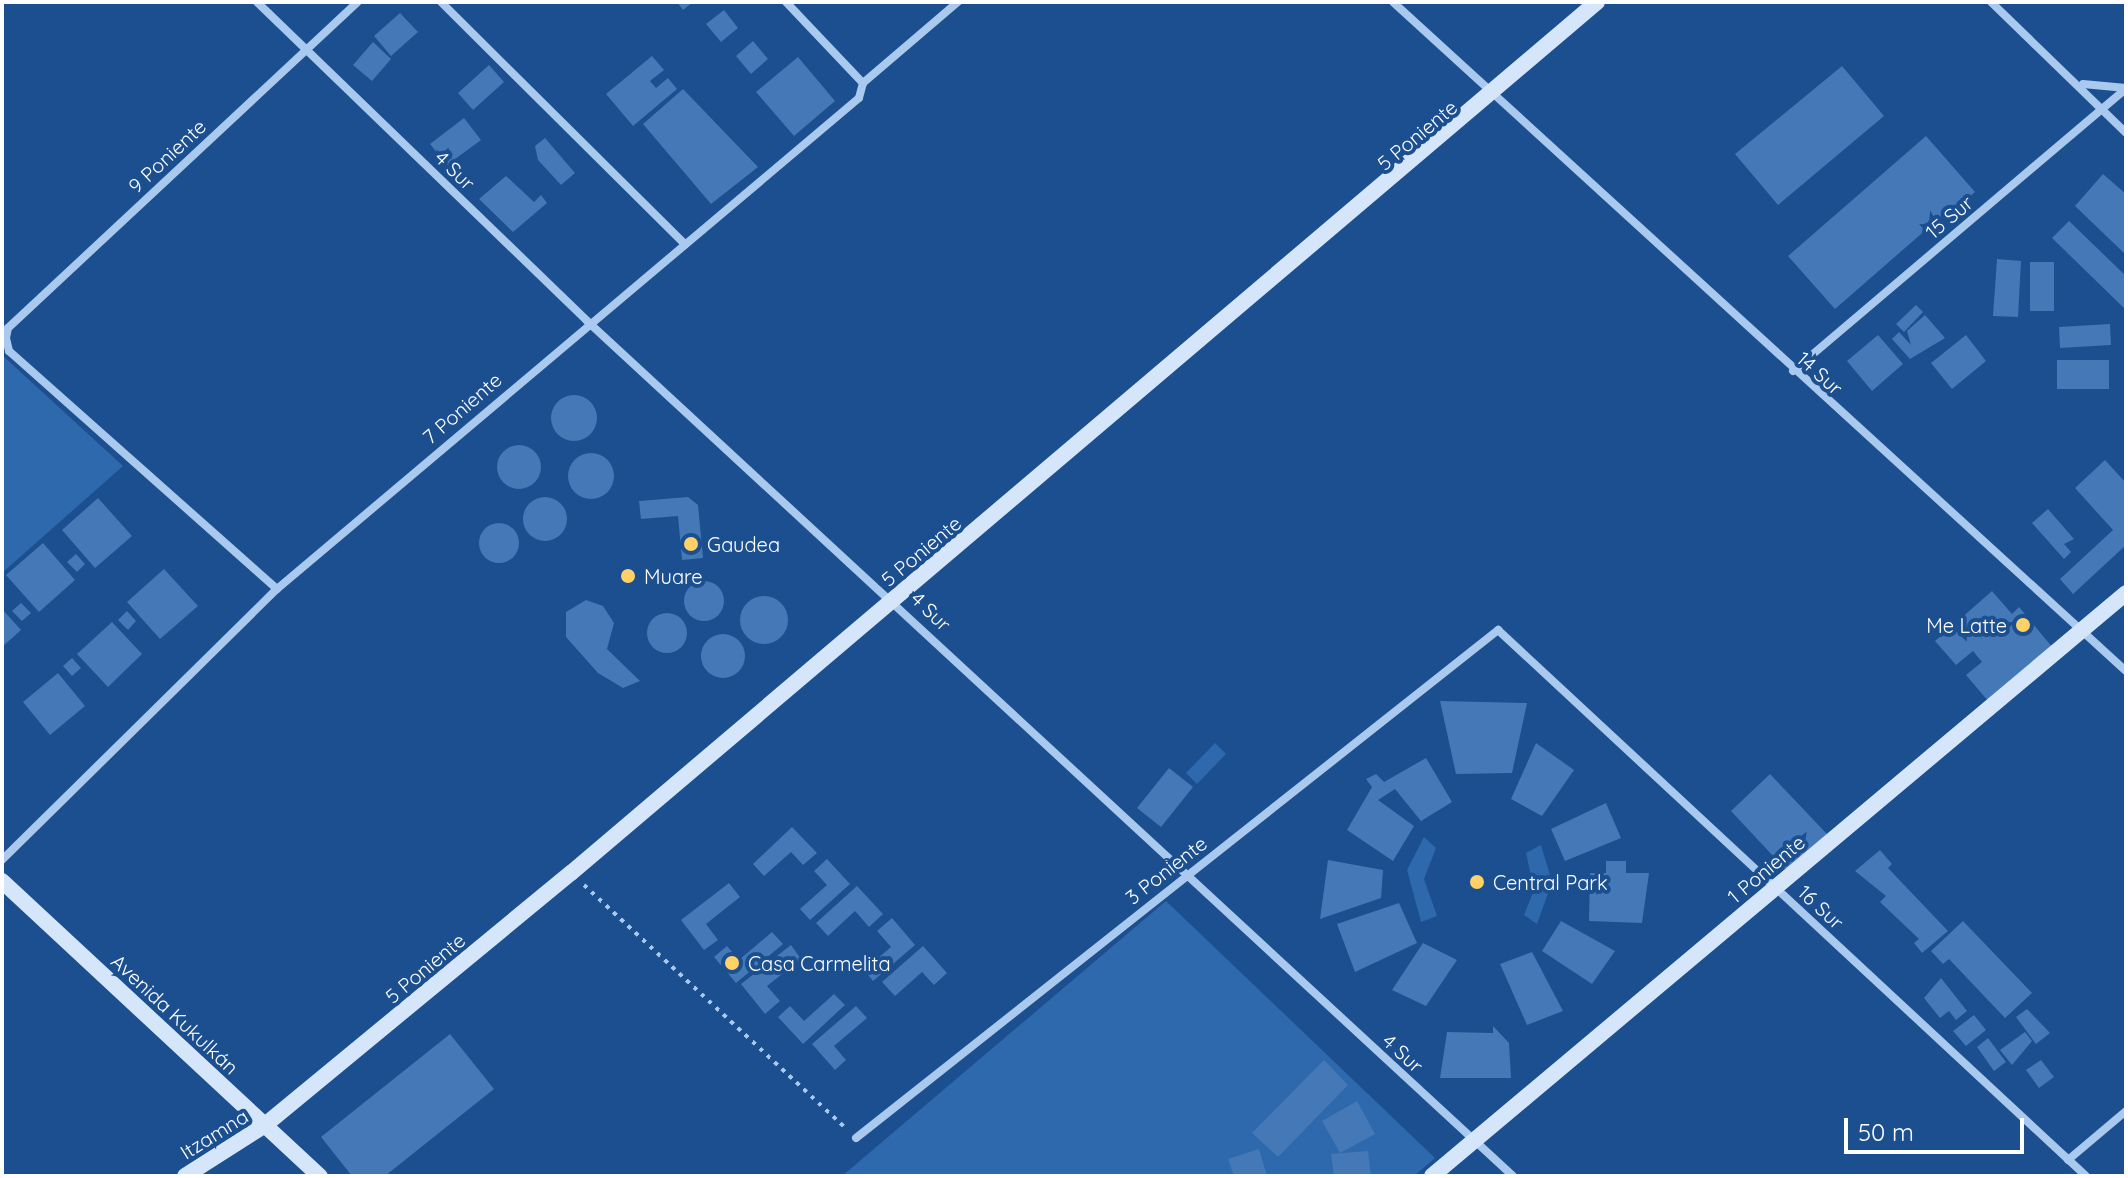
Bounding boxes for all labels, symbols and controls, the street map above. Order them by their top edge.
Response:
street label: 5 Poniente [1372,95,1462,175]
street label: 9 Poniente [123,114,211,198]
street label: 4 Sur [430,145,480,195]
street label: 15 Sur [1921,190,1977,244]
street label: 14 Sur [1792,346,1848,400]
street label: 7 Poniente [418,367,506,449]
street label: 5 Poniente [876,511,966,591]
place label: Gaudea [707,532,780,556]
marker: Gaudea [682,535,700,553]
place label: Muare [644,564,703,588]
marker: Muare [619,567,637,585]
street label: 4 Sur [906,586,956,636]
place label: Me Latte [1926,613,2007,637]
marker: Me Latte [2014,616,2032,634]
street label: 1 Poniente [1723,830,1809,908]
street label: 3 Poniente [1121,831,1211,909]
place label: Central Park [1493,870,1608,894]
marker: Central Park [1468,873,1486,891]
street label: 16 Sur [1793,880,1849,934]
street label: 5 Poniente [380,928,470,1008]
street label: Avenida Kukulkán [106,949,244,1079]
place label: Casa Carmelita [748,951,890,975]
marker: Casa Carmelita [723,954,741,972]
street label: 4 Sur [1378,1029,1428,1077]
scale bar [1848,1102,2028,1152]
street label: Itzamna [176,1104,252,1164]
text: 50 m [1858,1117,1914,1147]

